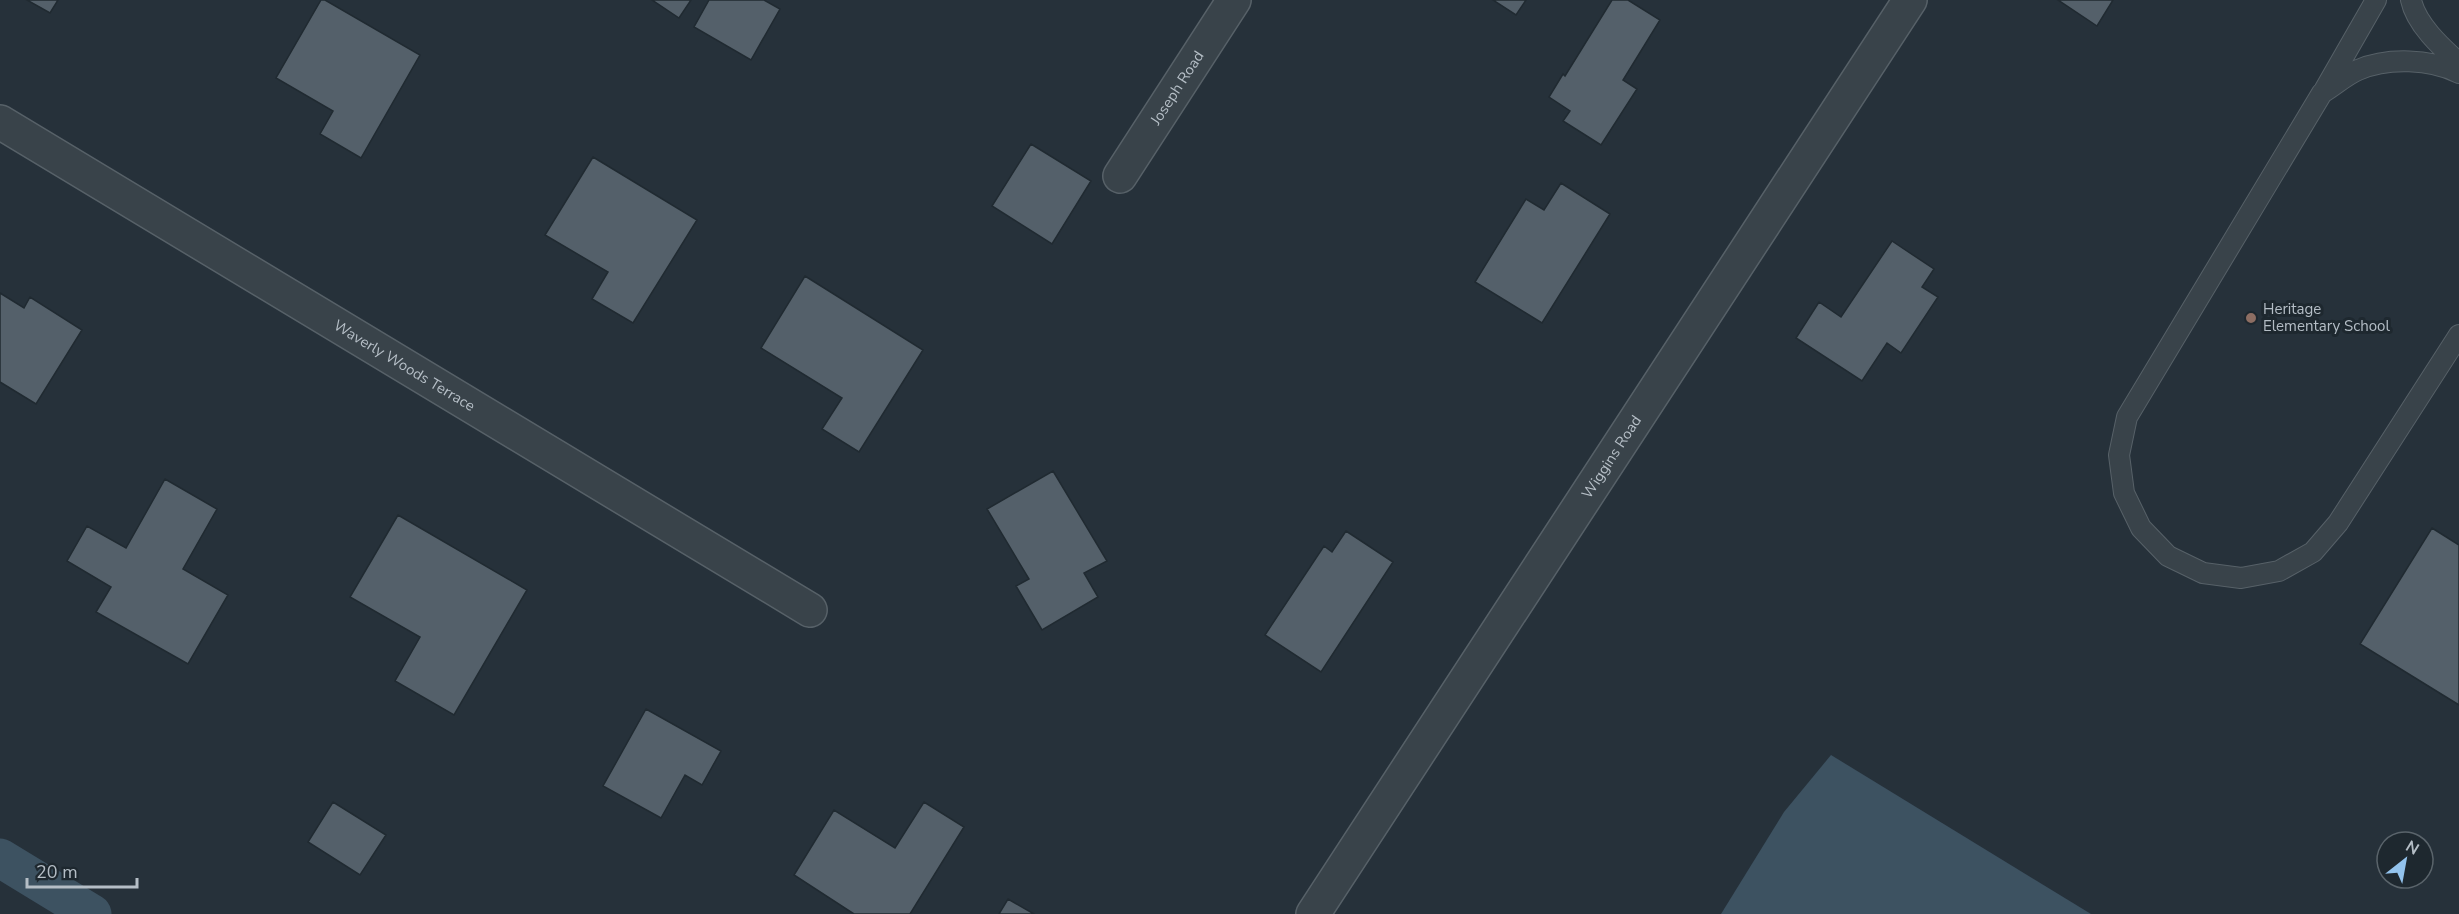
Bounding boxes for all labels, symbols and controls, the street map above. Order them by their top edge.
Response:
street label: Joseph Road [1145,47,1208,130]
place label: Heritage Elementary School [2263,299,2390,336]
marker: Heritage Elementary School [2244,311,2258,325]
street label: Waverly Woods Terrace [330,315,479,416]
street label: Wiggins Road [1577,411,1646,502]
north arrow [2375,830,2435,890]
text: N [2401,835,2423,861]
scale bar [27,851,136,889]
text: 20 m [36,860,78,884]

